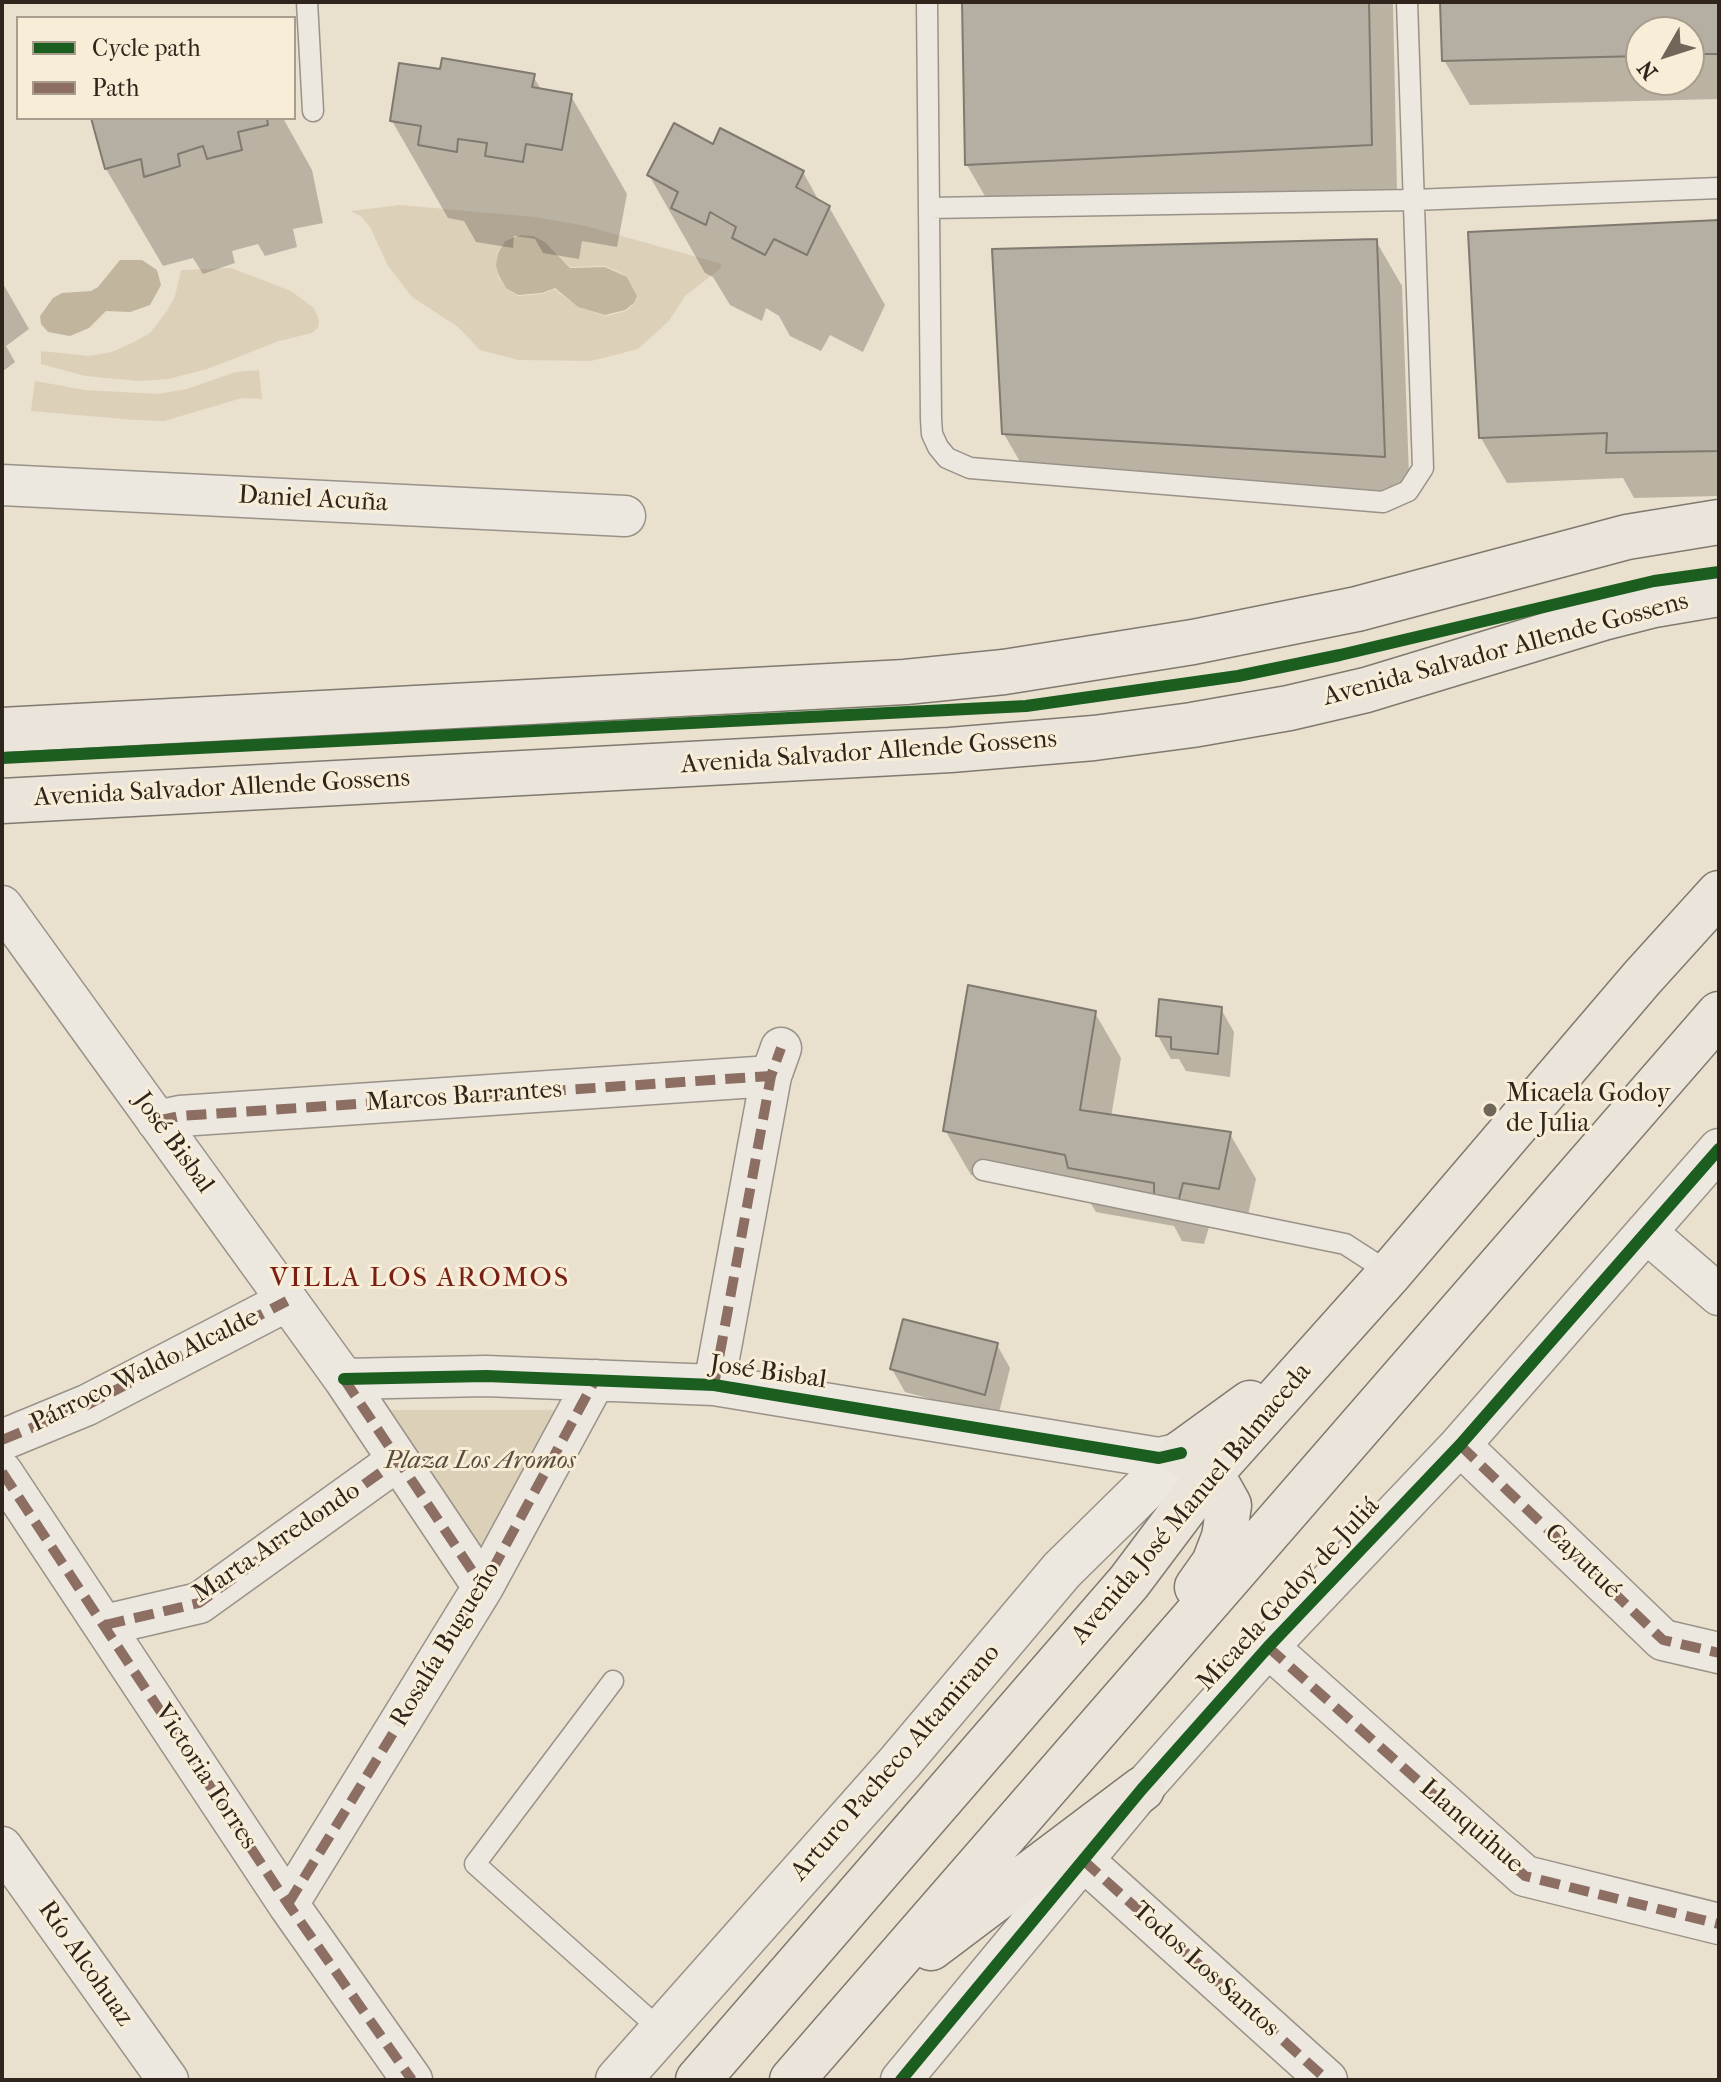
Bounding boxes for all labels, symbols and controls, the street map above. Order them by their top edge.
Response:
legend [16,16,296,120]
north arrow [1625,16,1705,96]
text: Cycle path [92,34,201,62]
text: N [1633,55,1663,85]
text: Path [92,74,139,102]
street label: Daniel Acuña [237,480,389,520]
street label: Avenida Salvador Allende Gossens [1320,586,1692,714]
street label: Avenida Salvador Allende Gossens [680,724,1058,782]
street label: Avenida Salvador Allende Gossens [33,764,411,814]
street label: Marcos Barrantes [365,1075,563,1119]
place label: Micaela Godoy de Julia [1506,1079,1670,1140]
street label: José Bisbal [126,1086,220,1200]
marker: Micaela Godoy de Julia [1481,1101,1499,1119]
district label: VILLA LOS AROMOS [270,1262,570,1296]
street label: Párroco Waldo Alcalde [26,1302,264,1440]
street label: José Bisbal [708,1349,828,1397]
street label: Avenida José Manuel Balmaceda [1065,1357,1319,1651]
park label: Plaza Los Aromos [384,1446,576,1478]
street label: Marta Arredondo [187,1476,367,1610]
street label: Micaela Godoy de Juliá [1191,1492,1387,1698]
street label: Cayutué [1537,1518,1627,1606]
street label: Rosalía Bugueño [384,1557,508,1733]
street label: Arturo Pacheco Altamirano [785,1638,1007,1888]
street label: Victoria Torres [146,1698,264,1856]
street label: Llanquihue [1413,1773,1529,1881]
street label: Río Alcohuaz [30,1895,140,2033]
street label: Todos Los Santos [1125,1896,1285,2044]

